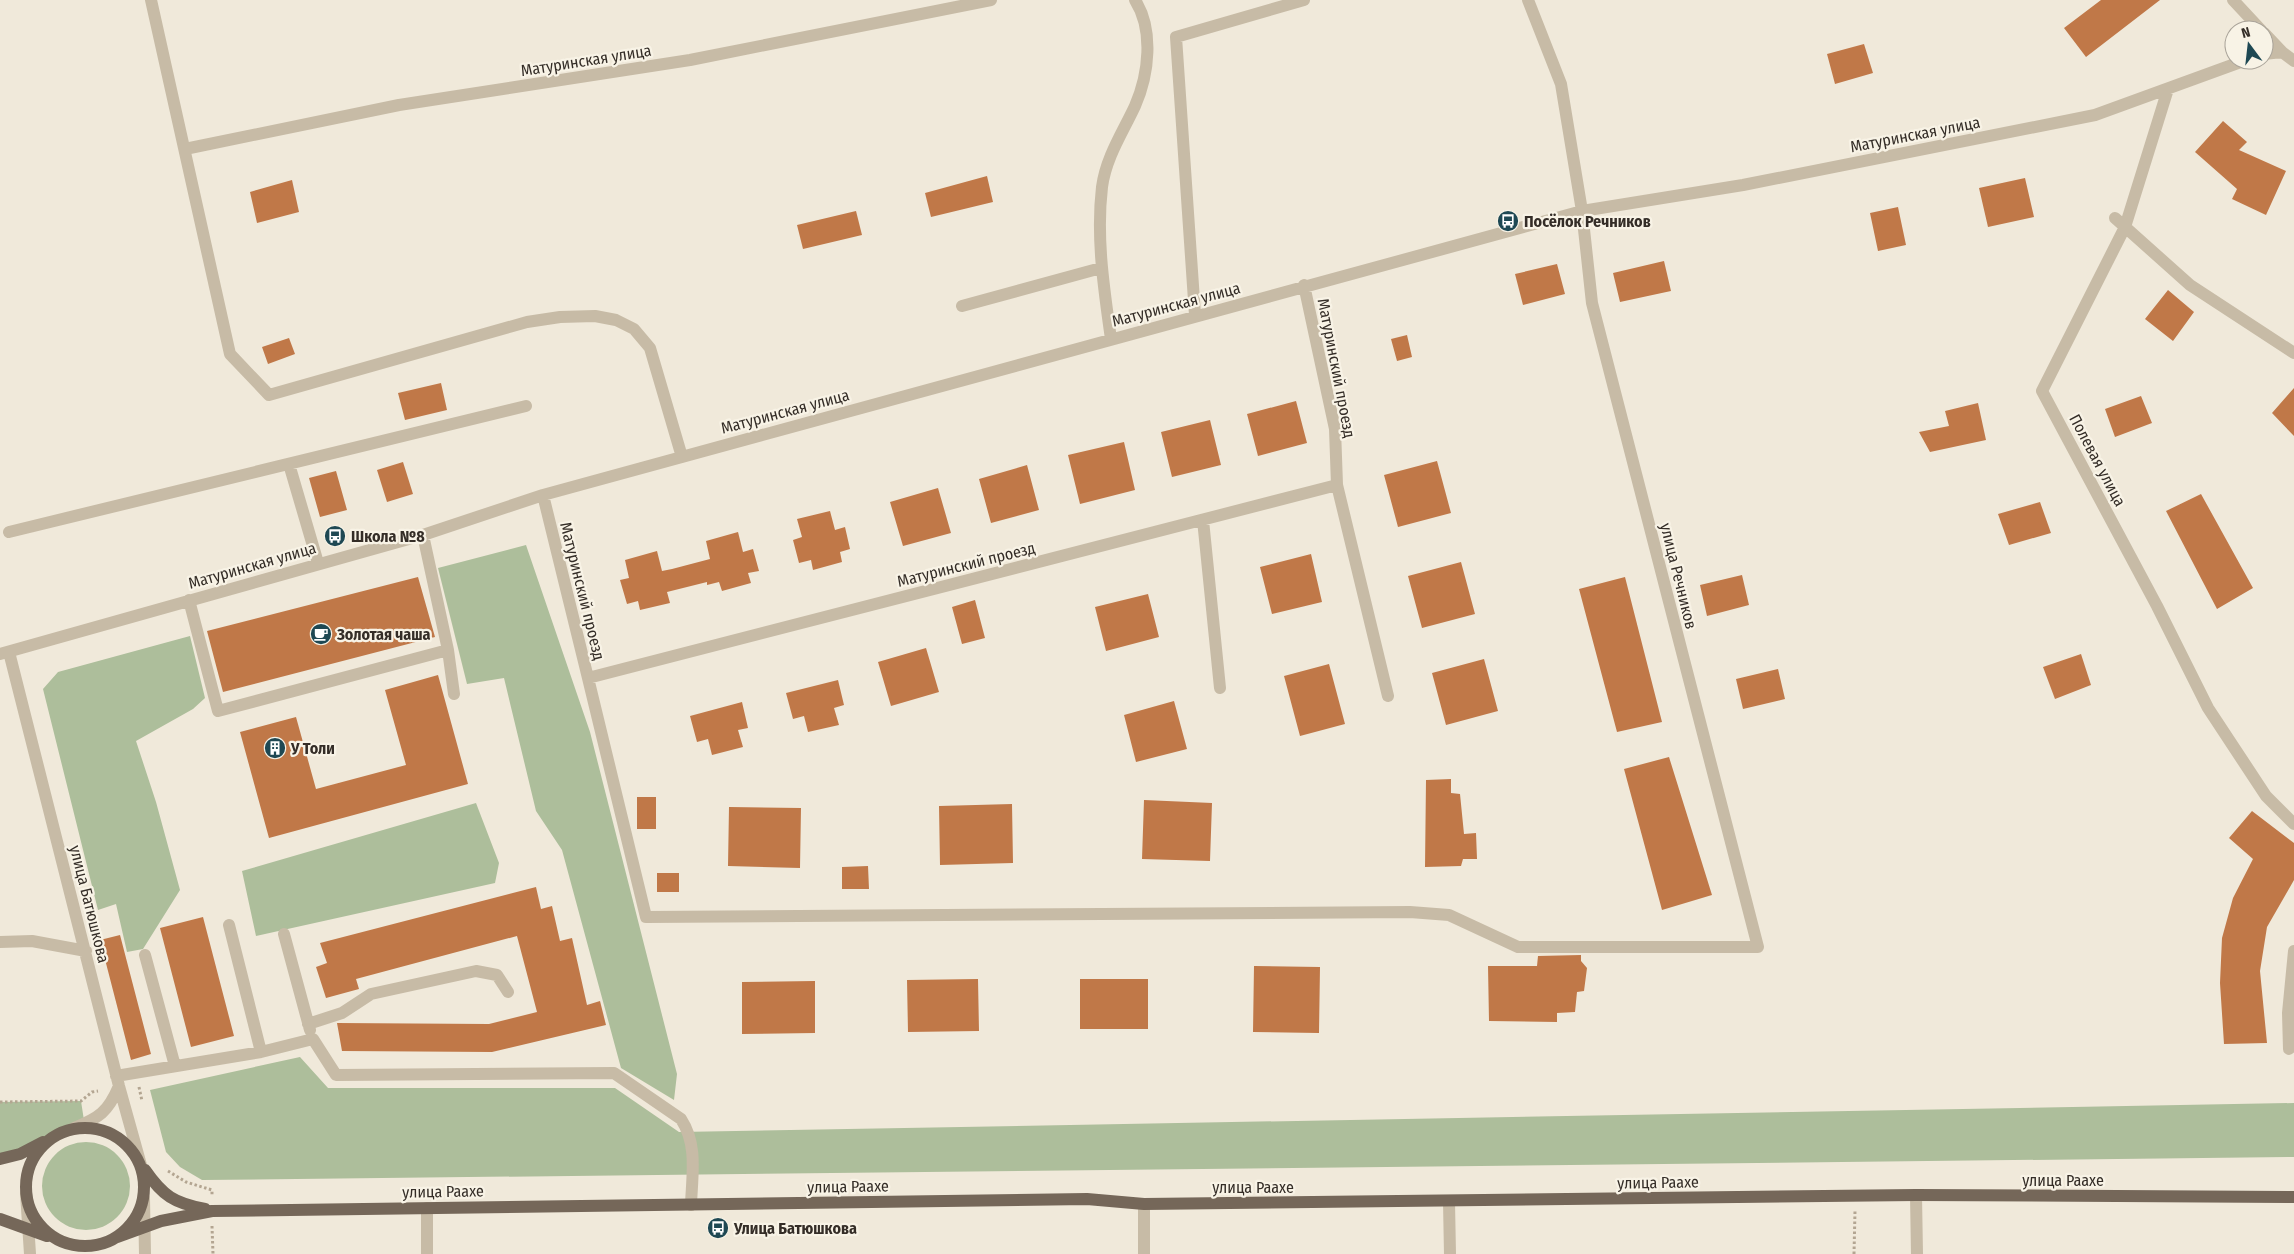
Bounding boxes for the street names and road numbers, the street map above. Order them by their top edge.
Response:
street label: Матуринская улица [519,41,653,80]
street label: Матуринская улица [1849,113,1982,156]
street label: Матуринская улица [1110,278,1242,331]
street label: Матуринский проезд [1314,297,1359,439]
street label: Матуринская улица [719,385,851,438]
street label: Полевая улица [2065,411,2130,510]
street label: Матуринский проезд [556,520,609,662]
street label: улица Речников [1656,521,1701,631]
street label: Матуринская улица [186,538,318,593]
street label: Матуринский проезд [895,538,1037,591]
street label: улица Батюшкова [66,843,113,965]
street label: улица Раахе [2022,1171,2104,1190]
street label: улица Раахе [1617,1172,1699,1193]
street label: улица Раахе [807,1176,889,1197]
street label: улица Раахе [1212,1178,1294,1197]
street label: улица Раахе [402,1181,484,1202]

